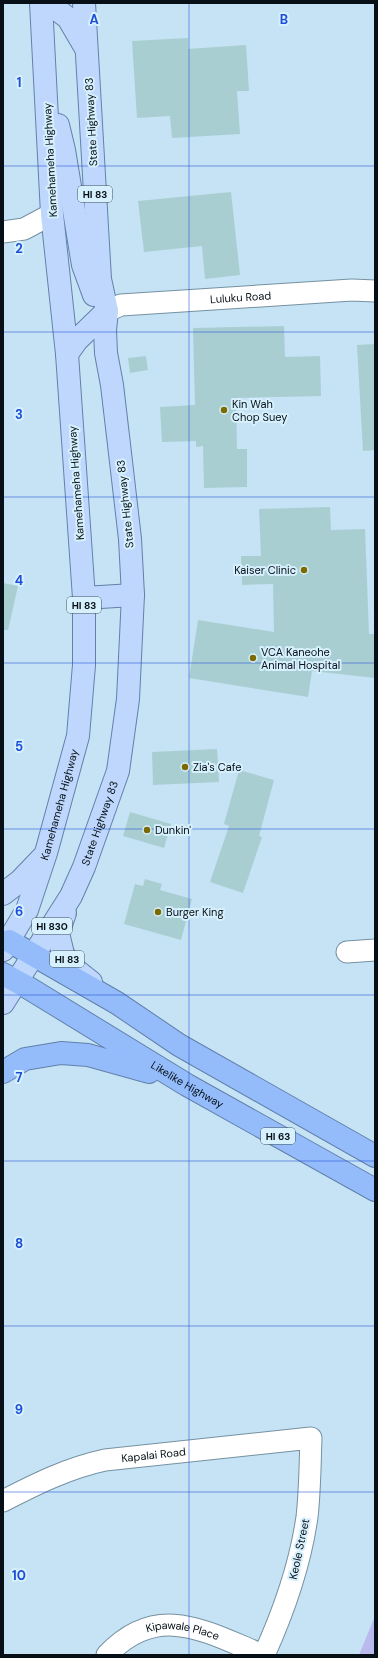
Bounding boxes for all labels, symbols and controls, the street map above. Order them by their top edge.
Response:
text: A [89,11,99,28]
text: B [280,11,288,28]
text: 1 [17,74,21,91]
street label: State Highway 83 [82,77,100,167]
street label: Kamehameha Highway [40,102,60,218]
road number: HI 83 [78,186,112,202]
text: 2 [15,240,23,257]
street label: Luluku Road [209,288,272,306]
place label: Kin Wah Chop Suey [232,397,287,424]
marker: Kin Wah Chop Suey [219,405,229,415]
text: 3 [15,406,23,423]
street label: Kamehameha Highway [65,425,87,541]
street label: State Highway 83 [113,459,137,549]
place label: Kaiser Clinic [234,563,296,577]
marker: Kaiser Clinic [299,565,309,575]
text: 4 [15,572,23,589]
road number: HI 83 [67,597,101,613]
place label: VCA Kaneohe Animal Hospital [261,645,340,672]
marker: VCA Kaneohe Animal Hospital [248,653,258,663]
text: 5 [15,738,23,755]
street label: Kamehameha Highway [37,747,81,862]
place label: Zia's Cafe [193,760,241,774]
marker: Zia's Cafe [180,762,190,772]
street label: State Highway 83 [78,779,121,867]
place label: Dunkin' [155,823,191,837]
marker: Dunkin' [142,825,152,835]
text: 6 [15,903,23,920]
place label: Burger King [166,905,224,919]
marker: Burger King [153,907,163,917]
road number: HI 830 [32,918,72,934]
road number: HI 83 [50,951,84,967]
street label: Likelike Highway [148,1058,226,1111]
text: 7 [16,1069,23,1086]
road number: HI 63 [261,1128,295,1144]
text: 8 [15,1235,23,1252]
text: 9 [15,1401,23,1418]
street label: Kapalai Road [121,1444,186,1465]
street label: Keole Street [286,1517,312,1581]
text: 10 [12,1567,26,1584]
street label: Kipawale Place [144,1618,221,1643]

